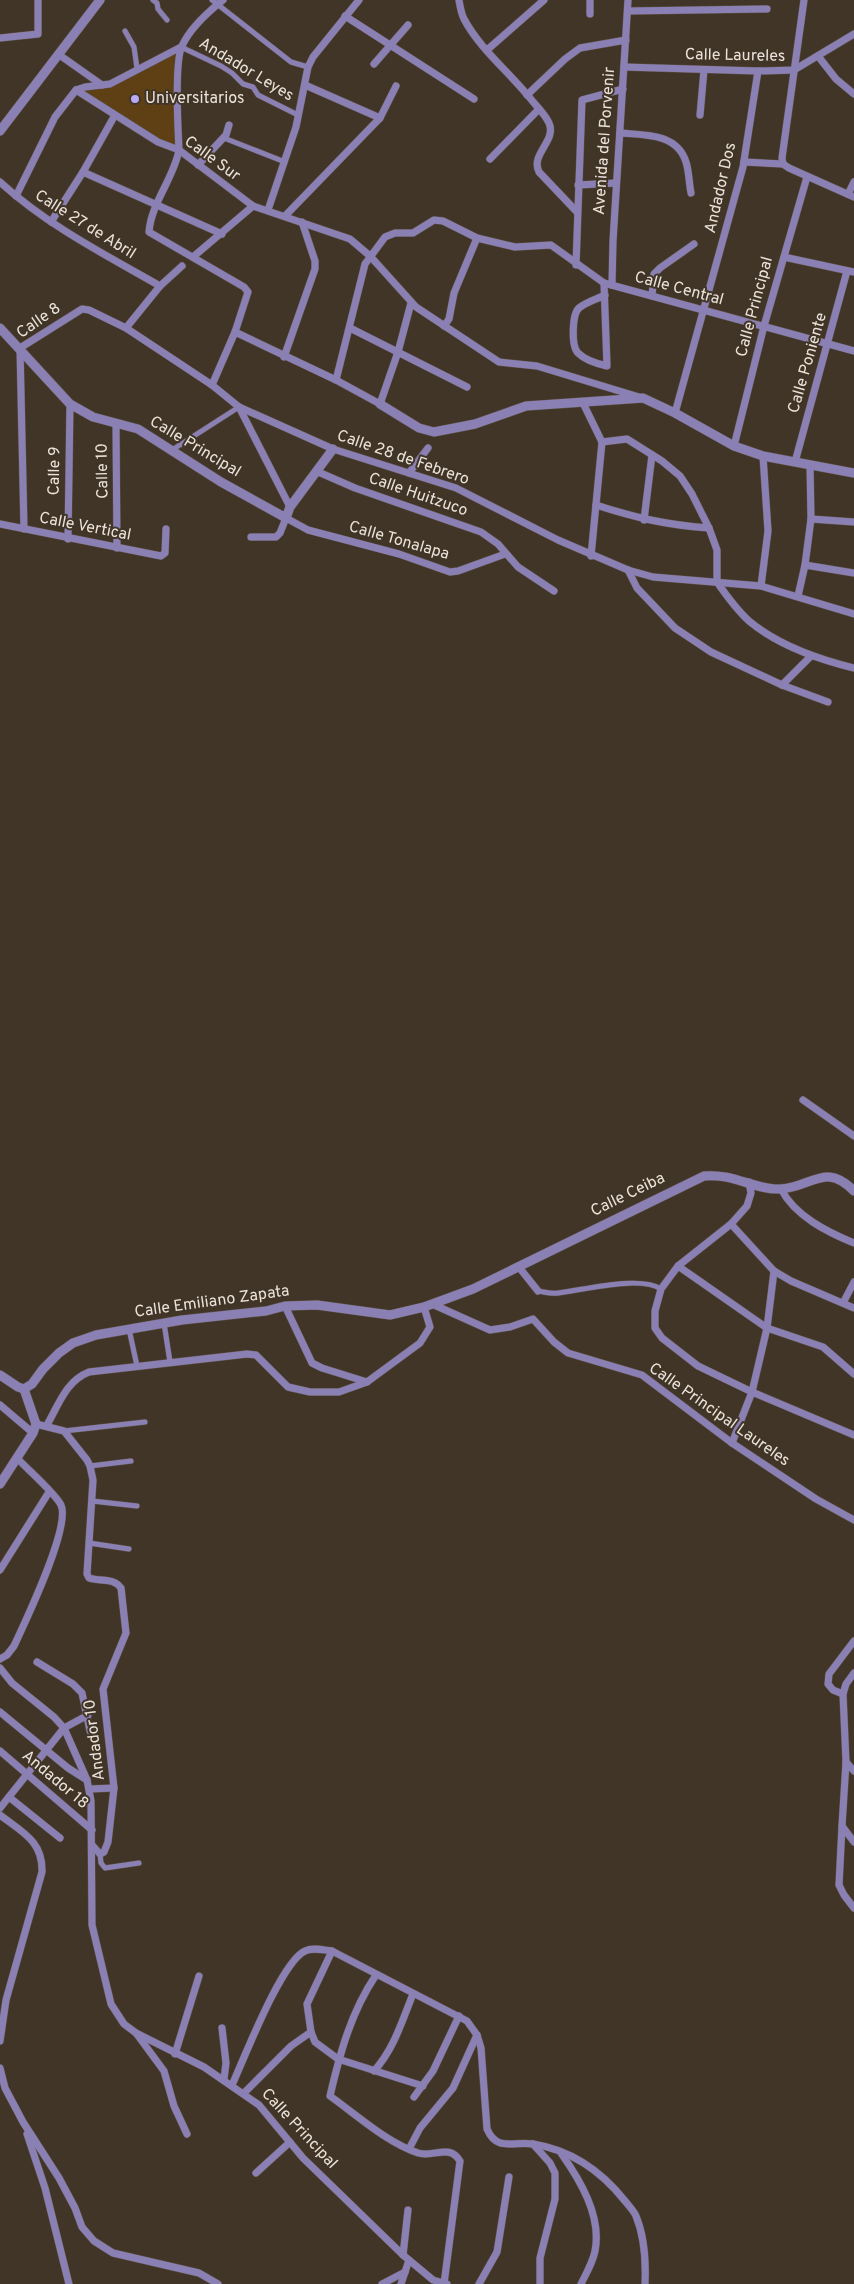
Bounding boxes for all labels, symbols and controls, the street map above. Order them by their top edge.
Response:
street label: Andador Leyes [195,34,297,106]
street label: Calle Laureles [685,45,785,67]
street label: Avenida del Porvenir [590,66,620,216]
place label: Universitarios [145,89,245,109]
marker: Universitarios [129,93,141,105]
street label: Calle Sur [180,132,244,186]
street label: Andador Dos [701,141,741,235]
street label: Calle 27 de Abril [31,186,139,264]
street label: Calle Principal [732,255,778,359]
street label: Calle Central [632,268,726,310]
street label: Calle 8 [13,299,65,343]
street label: Calle Poniente [784,310,832,416]
street label: Calle Principal [146,412,244,482]
street label: Calle 28 de Febrero [334,426,472,490]
street label: Calle 10 [93,443,113,499]
street label: Calle 9 [45,446,65,496]
street label: Calle Huitzuco [366,469,470,521]
street label: Calle Vertical [37,508,133,546]
street label: Calle Tonalapa [346,517,452,565]
street label: Calle Ceiba [588,1168,668,1222]
street label: Calle Emiliano Zapata [133,1281,291,1323]
street label: Calle Principal Laureles [645,1359,793,1471]
street label: Andador 10 [80,1698,110,1782]
street label: Andador 18 [17,1746,93,1814]
street label: Calle Principal [257,2085,341,2173]

